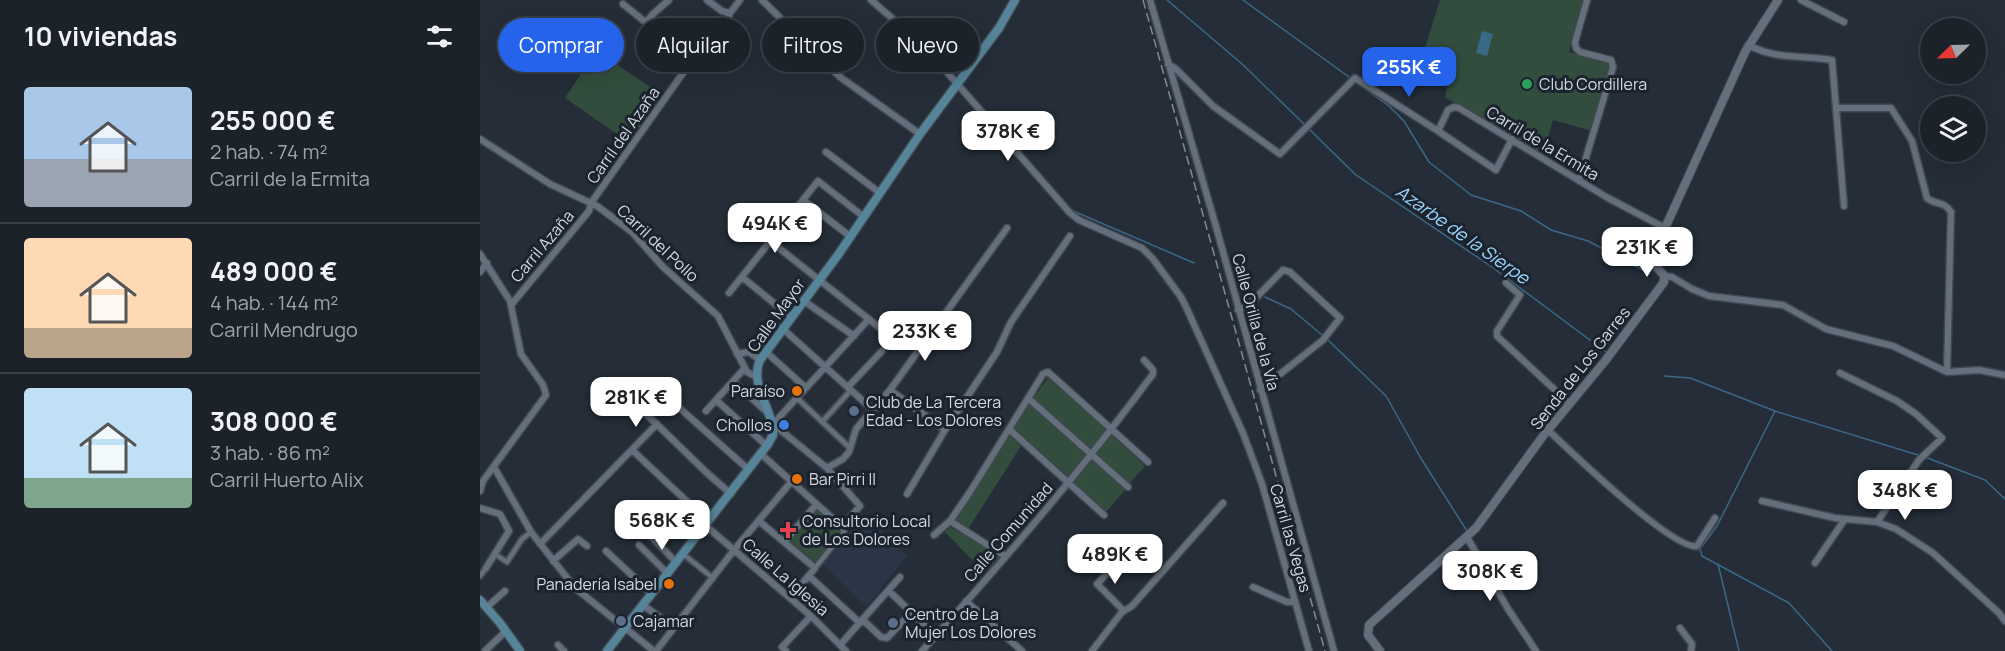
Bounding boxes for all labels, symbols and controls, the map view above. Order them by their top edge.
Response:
text: 10 viviendas [24,18,177,54]
chip: Comprar [498,18,624,72]
chip: Alquilar [636,18,750,72]
chip: Filtros [762,18,864,72]
chip: Nuevo [876,18,979,72]
north arrow [1920,18,1986,84]
map controls [1920,18,1986,162]
icon: filters [423,20,456,53]
pin: 255K € [1360,47,1458,98]
text: 255K € [1376,53,1442,80]
place label: Club Cordillera [1539,73,1647,95]
marker: Club Cordillera [1520,77,1534,91]
street label: Carril del Azaña [581,82,665,188]
button: layers [1920,96,1986,162]
street label: Carril de la Ermita [1483,101,1603,185]
text: 255 000 € [210,102,335,138]
icon: home [72,111,144,183]
pin: 378K € [959,111,1057,162]
text: 378K € [976,117,1040,144]
text: 2 hab. · 74 m² [210,138,327,165]
text: Carril de la Ermita [210,165,370,192]
water label: Azarbe de la Sierpe [1392,179,1536,290]
street label: Carril del Pollo [612,199,704,287]
pin: 494K € [726,203,824,254]
street label: Carril Azaña [505,205,579,287]
text: 494K € [742,209,808,236]
pin: 231K € [1598,227,1696,278]
text: 231K € [1616,233,1678,260]
street label: Calle Orilla de la Vía [1227,251,1285,393]
text: 489 000 € [210,253,337,289]
icon: home [72,262,144,334]
street label: Calle Mayor [742,274,810,356]
text: 4 hab. · 144 m² [210,289,338,316]
street label: Senda de Los Garres [1525,302,1635,434]
pin: 233K € [876,311,974,362]
text: Carril Mendrugo [210,316,358,343]
text: 233K € [892,317,958,344]
pin: 281K € [587,377,685,428]
place label: Paraíso [731,380,785,402]
text: 281K € [604,383,668,410]
marker: Paraíso [790,384,804,398]
place label: Club de La Tercera Edad - Los Dolores [866,391,1002,431]
text: 308 000 € [210,403,338,439]
marker: Club de La Tercera Edad - Los Dolores [847,404,861,418]
icon: home [72,412,144,484]
place label: Chollos [716,414,772,436]
marker: Chollos [777,418,791,432]
text: 3 hab. · 86 m² [210,439,330,466]
text: Carril Huerto Alix [210,466,364,493]
place label: Bar Pirri II [809,468,876,490]
pin: 348K € [1856,470,1954,521]
marker: Bar Pirri II [790,472,804,486]
text: 348K € [1872,476,1938,503]
street label: Calle Comunidad [959,477,1057,587]
street label: Carril las Vegas [1265,481,1317,595]
pin: 568K € [613,500,711,551]
text: 568K € [629,506,695,533]
place label: Consultorio Local de Los Dolores [802,510,931,550]
marker: Consultorio Local de Los Dolores [779,521,797,539]
street label: Calle La Iglesia [738,533,834,621]
pin: 489K € [1066,534,1164,585]
text: 489K € [1081,540,1149,567]
pin: 308K € [1441,551,1539,602]
text: 308K € [1456,557,1524,584]
place label: Panadería Isabel [536,573,657,595]
marker: Panadería Isabel [662,577,676,591]
place label: Centro de La Mujer Los Dolores [905,603,1036,643]
place label: Cajamar [633,610,695,632]
marker: Cajamar [614,614,628,628]
marker: Centro de La Mujer Los Dolores [886,616,900,630]

